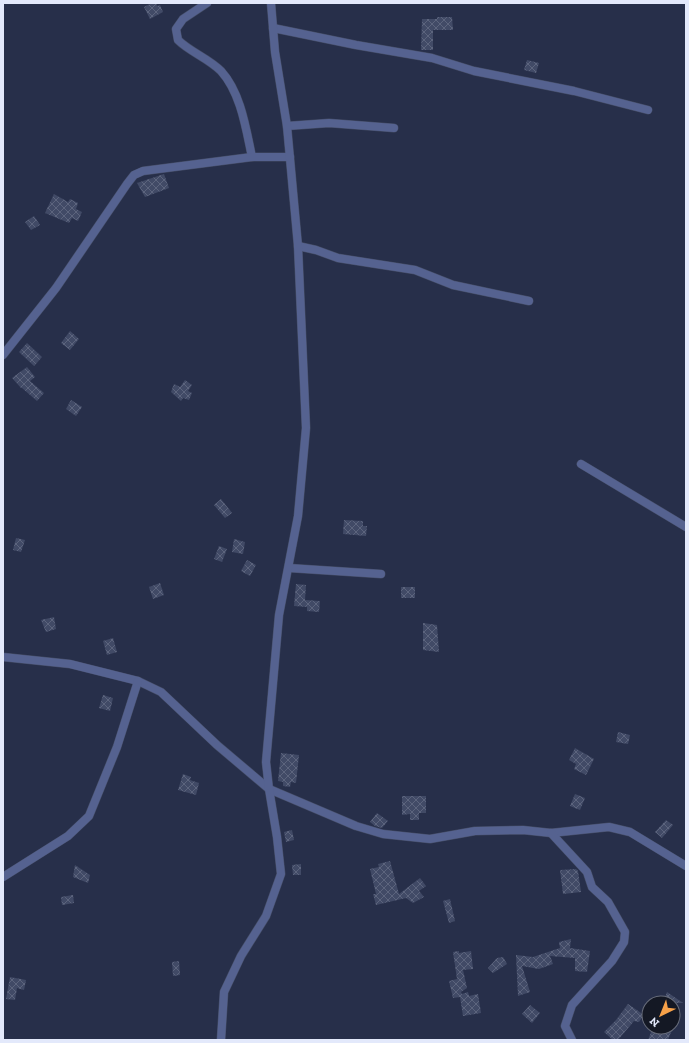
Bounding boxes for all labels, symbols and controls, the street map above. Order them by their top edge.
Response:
north arrow [641,995,681,1035]
text: N [647,1014,662,1030]

